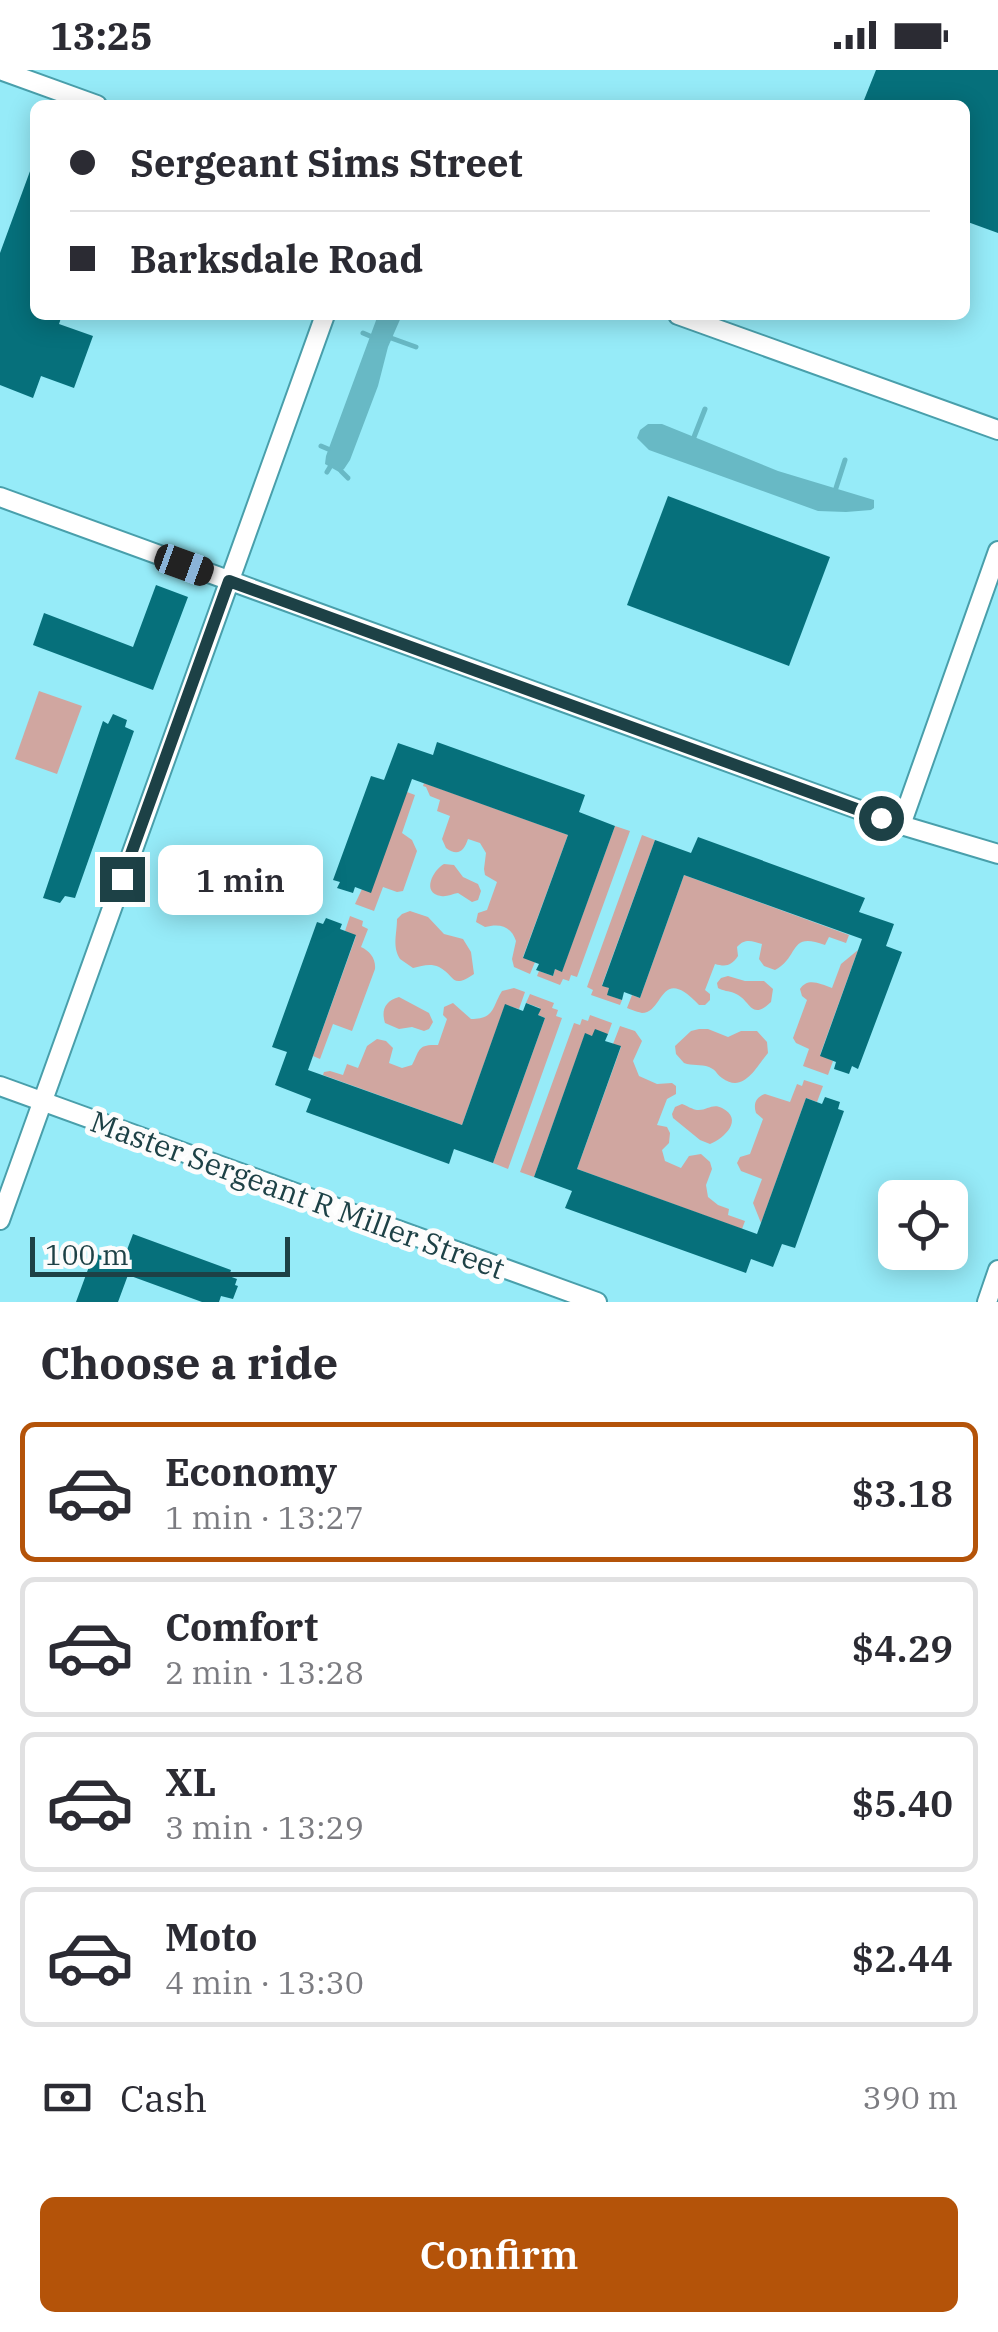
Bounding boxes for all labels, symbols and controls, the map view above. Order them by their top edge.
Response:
text: 13:25 [50,11,153,60]
text: Sergeant Sims Street [130,138,523,187]
text: Barksdale Road [130,234,423,283]
car [151,541,217,589]
route start [859,796,904,841]
callout: 1 min [157,844,322,914]
route end [100,857,145,902]
text: 1 min [196,859,285,901]
street label: Master Sergeant R Miller Street [86,1101,510,1287]
map controls [878,1180,968,1270]
button: locate [878,1180,968,1270]
scale bar [30,1232,290,1276]
text: 100 m [45,1236,129,1273]
text: Choose a ride [40,1333,338,1391]
icon: car [45,1447,135,1537]
text: Economy [165,1447,337,1496]
text: $3.18 [851,1468,953,1517]
text: 1 min · 13:27 [165,1496,364,1538]
icon: car [45,1602,135,1692]
text: Comfort [165,1602,318,1651]
text: $4.29 [851,1623,953,1672]
text: 2 min · 13:28 [165,1651,364,1693]
icon: car [45,1757,135,1847]
text: XL [165,1757,216,1806]
text: $5.40 [851,1778,953,1827]
text: 3 min · 13:29 [165,1806,364,1848]
icon: car [45,1912,135,2002]
text: Moto [165,1912,257,1961]
text: $2.44 [851,1933,953,1982]
text: 4 min · 13:30 [165,1961,364,2003]
icon: cash [40,2070,95,2125]
text: Cash [120,2073,207,2122]
text: 390 m [862,2076,958,2118]
button: Confirm [40,2197,958,2312]

